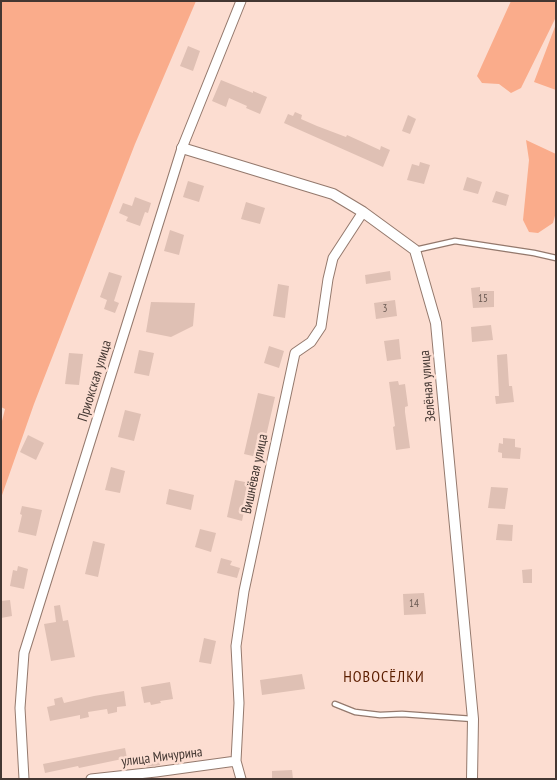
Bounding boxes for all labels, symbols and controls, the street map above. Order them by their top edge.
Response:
house number: 15 [478,292,488,306]
house number: 3 [383,302,387,316]
street label: Приокская улица [75,338,115,424]
street label: Зелёная улица [416,349,440,423]
street label: Вишнёвая улица [238,433,272,515]
house number: 14 [409,597,419,611]
district label: НОВОСЁЛКИ [342,667,426,687]
street label: улица Мичурина [121,744,203,770]

